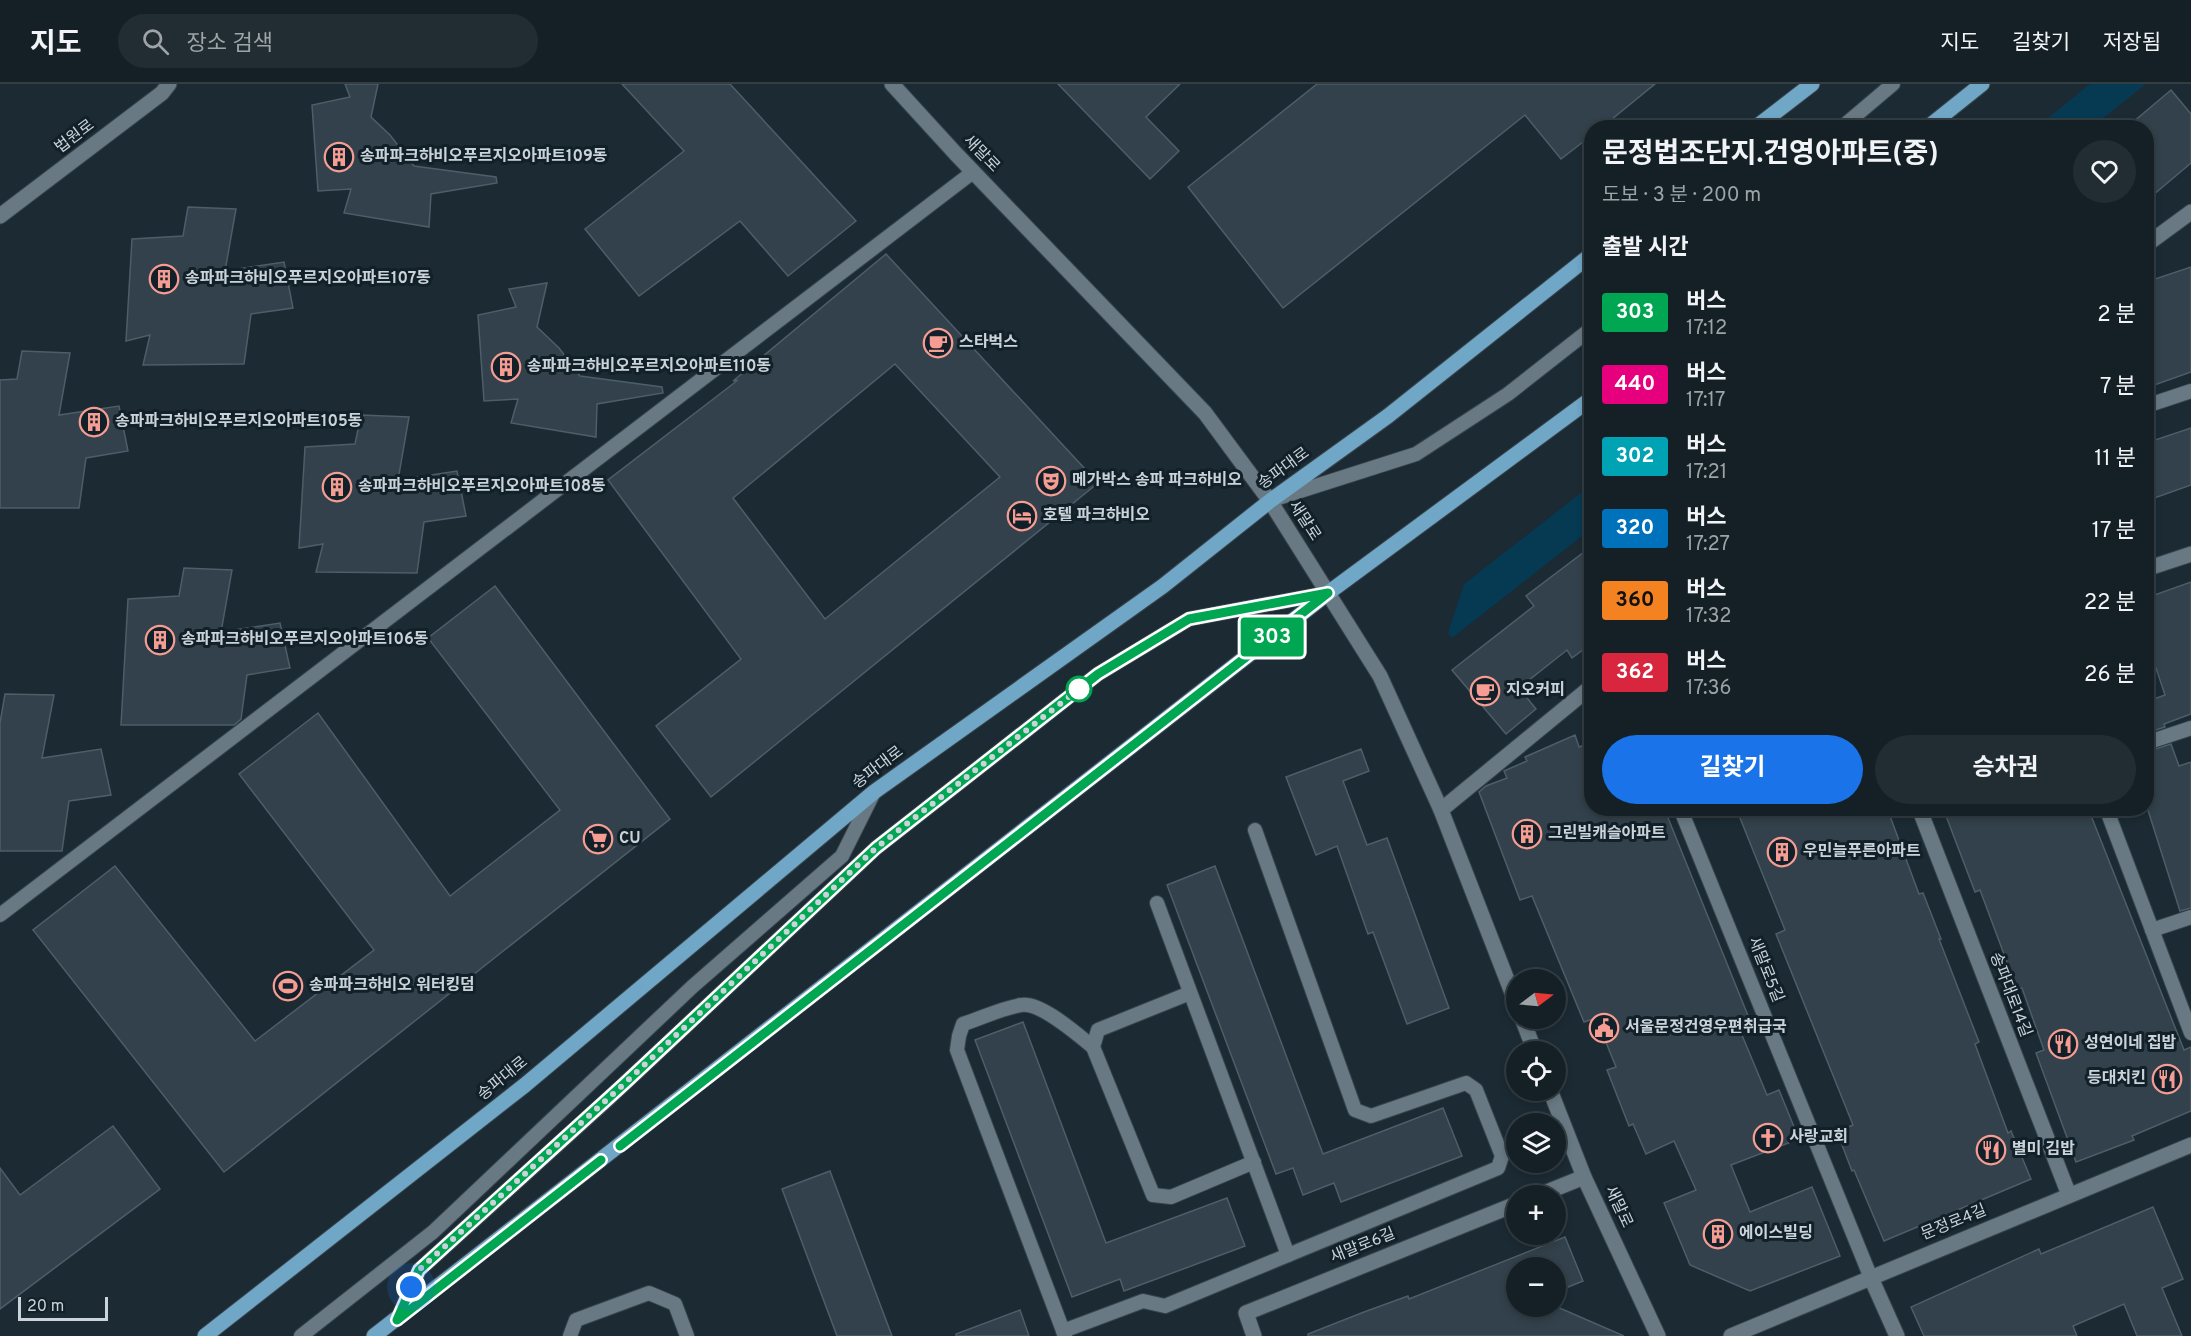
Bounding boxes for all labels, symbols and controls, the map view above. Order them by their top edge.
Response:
search box [118,14,538,68]
icon: search [139,25,172,58]
text: 지도 [30,27,82,63]
text: 지도 [1940,30,1979,57]
text: 길찾기 [2012,30,2070,57]
text: 저장됨 [2103,30,2161,57]
text: 장소 검색 [187,31,273,58]
street label: 법원로 [51,116,99,158]
street label: 새말로 [958,131,1004,177]
text: 문정법조단지.건영아파트(중) [1602,137,1939,173]
button: heart [2073,140,2136,203]
building icon: 송파파크하비오푸르지오아파트109동 [323,141,355,173]
place label: 송파파크하비오푸르지오아파트109동 [360,147,608,167]
text: 도보 · 3 분 · 200 m [1602,183,1761,209]
text: 출발 시간 [1602,235,1688,262]
building icon: 송파파크하비오푸르지오아파트107동 [148,263,180,295]
place label: 송파파크하비오푸르지오아파트107동 [185,269,431,289]
text: 버스 [1686,289,1726,316]
text: 303 [1616,299,1654,326]
text: 2 분 [2097,302,2136,329]
text: 17:12 [1686,316,1727,342]
cafe icon: 스타벅스 [922,327,954,359]
place label: 스타벅스 [959,333,1018,353]
building icon: 송파파크하비오푸르지오아파트110동 [490,351,522,383]
place label: 송파파크하비오푸르지오아파트110동 [527,357,771,377]
text: 버스 [1686,361,1726,388]
text: 440 [1615,371,1655,398]
text: 7 분 [2100,374,2136,401]
text: 17:17 [1686,388,1725,414]
building icon: 송파파크하비오푸르지오아파트105동 [78,406,110,438]
place label: 송파파크하비오푸르지오아파트105동 [115,412,363,432]
text: 버스 [1686,433,1726,460]
street label: 송파대로 [1254,443,1314,494]
text: 302 [1616,443,1654,470]
text: 11 분 [2094,446,2136,473]
text: 17:21 [1686,460,1727,486]
theatre icon: 메가박스 송파 파크하비오 [1035,465,1067,497]
building icon: 송파파크하비오푸르지오아파트108동 [321,471,353,503]
place label: 메가박스 송파 파크하비오 [1072,471,1242,491]
place label: 송파파크하비오푸르지오아파트108동 [358,477,606,497]
street label: 새말로 [1284,497,1325,545]
hotel icon: 호텔 파크하비오 [1006,500,1038,532]
text: 버스 [1686,505,1726,532]
place label: 호텔 파크하비오 [1043,506,1150,526]
text: 320 [1616,515,1654,542]
text: 17 분 [2092,518,2136,545]
text: 17:27 [1686,532,1730,558]
text: 버스 [1686,577,1726,604]
text: 360 [1615,587,1655,614]
text: 22 분 [2084,590,2136,617]
text: 17:32 [1686,604,1731,630]
line badge: 303 [1238,618,1306,656]
building icon: 송파파크하비오푸르지오아파트106동 [144,624,176,656]
text: 303 [1253,624,1291,651]
place label: 송파파크하비오푸르지오아파트106동 [181,630,429,650]
text: 버스 [1686,649,1726,676]
text: 362 [1616,659,1654,686]
text: 26 분 [2084,662,2136,689]
cafe icon: 지오커피 [1469,675,1501,707]
unlabelled marker [1066,676,1092,702]
text: 17:36 [1686,676,1732,702]
place label: 지오커피 [1506,681,1565,701]
button: 길찾기 [1602,735,1863,804]
button: 승차권 [1875,735,2136,804]
street label: 송파대로 [848,742,908,794]
building icon: 그린빌캐슬아파트 [1511,818,1543,850]
supermarket icon: CU [582,823,614,855]
place label: 그린빌캐슬아파트 [1548,824,1666,844]
place label: CU [619,829,641,849]
building icon: 우민늘푸른아파트 [1766,836,1798,868]
place label: 우민늘푸른아파트 [1803,842,1921,862]
street label: 새말로5길 [1743,934,1787,1006]
street label: 송파대로14길 [1985,950,2035,1040]
north arrow [1506,969,1566,1029]
map controls [1506,969,1566,1317]
sports icon: 송파파크하비오 워터킹덤 [272,970,304,1002]
place label: 송파파크하비오 워터킹덤 [309,976,475,996]
public building icon: 서울문정건영우편취급국 [1588,1012,1620,1044]
place label: 서울문정건영우편취급국 [1625,1017,1787,1038]
restaurant icon: 성연이네 집밥 [2047,1028,2079,1060]
place label: 성연이네 집밥 [2084,1034,2177,1054]
button: locate [1506,1041,1566,1101]
street label: 송파대로 [474,1053,532,1105]
restaurant icon: 등대치킨 [2151,1063,2183,1095]
place label: 등대치킨 [2087,1069,2146,1089]
button: layers [1506,1113,1566,1173]
church icon: 사랑교회 [1752,1122,1784,1154]
place label: 사랑교회 [1789,1128,1848,1148]
restaurant icon: 별미 김밥 [1975,1134,2007,1166]
place label: 별미 김밥 [2012,1140,2075,1160]
street label: 새말로 [1600,1183,1637,1231]
button: + [1506,1185,1566,1245]
street label: 문정로4길 [1918,1201,1990,1245]
building icon: 에이스빌딩 [1702,1218,1734,1250]
street label: 새말로6길 [1328,1224,1398,1268]
place label: 에이스빌딩 [1739,1224,1813,1244]
button: − [1506,1257,1566,1317]
your location [396,1272,426,1302]
scale bar [18,1294,108,1322]
text: 20 m [27,1297,64,1317]

